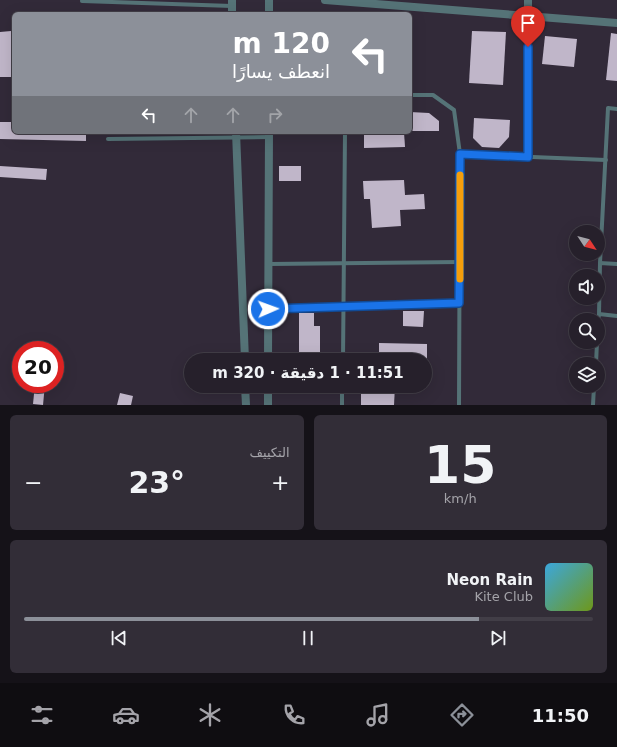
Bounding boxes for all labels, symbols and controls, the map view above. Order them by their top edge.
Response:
pin [511,6,545,47]
icon: arrive [517,12,539,34]
text: 120 m [233,27,330,60]
icon: left [344,28,396,80]
text: انعطف يسارًا [232,61,330,82]
icon: left [138,104,160,126]
icon: ahead [180,104,202,126]
icon: ahead [222,104,244,126]
icon: right [264,104,286,126]
north arrow [569,225,605,261]
map controls [569,225,605,393]
button: sound [569,269,605,305]
position arrow [247,288,289,330]
button: search [569,313,605,349]
speed limit sign: 20 [12,341,64,393]
button: layers [569,357,605,393]
text: 11:51 · 1 دقيقة · 320 m [212,364,404,382]
text: 15 [424,435,496,495]
text: التكييف [250,445,290,460]
text: 23° [128,465,185,500]
text: − [24,470,42,495]
text: + [271,470,290,495]
text: km/h [444,491,477,506]
text: Neon Rain [447,571,533,589]
text: Kite Club [474,589,533,604]
icon: previous [108,627,130,649]
icon: pause [297,627,319,649]
icon: next [487,627,509,649]
icon: filters [28,701,56,729]
icon: car [112,701,140,729]
icon: climate [196,701,224,729]
icon: phone [280,701,308,729]
icon: music [364,701,392,729]
icon: directions [448,701,476,729]
text: 11:50 [532,705,589,726]

